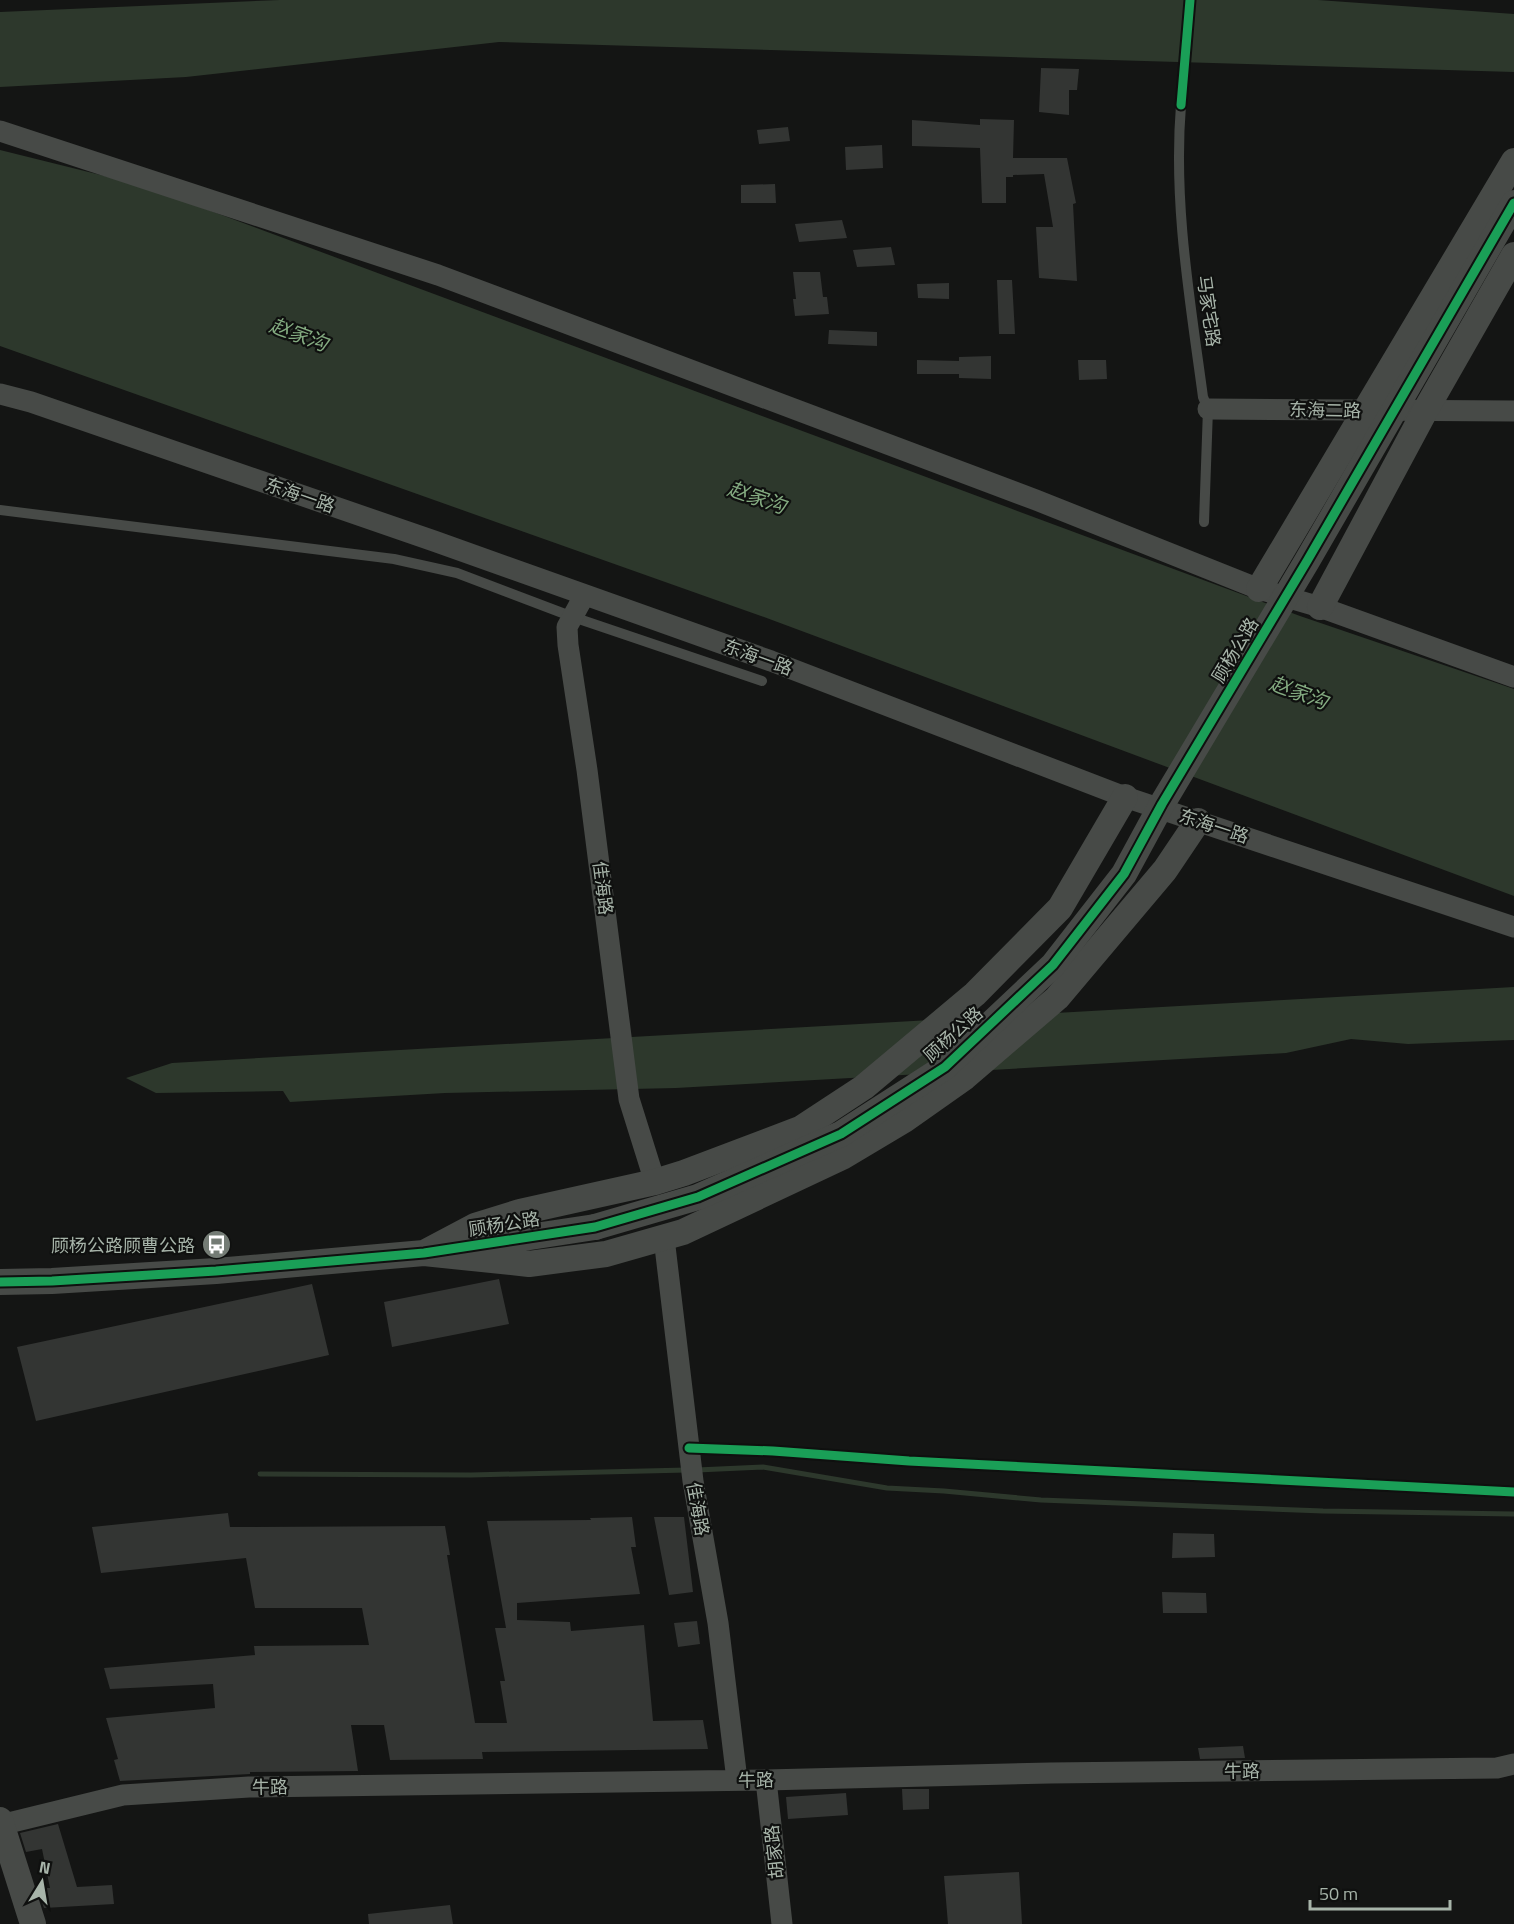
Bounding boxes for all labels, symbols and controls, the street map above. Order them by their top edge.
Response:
street label: 马家宅路 [1191,273,1227,349]
water label: 赵家沟 [266,309,334,360]
street label: 东海二路 [1289,396,1361,424]
street label: 东海一路 [262,471,338,519]
water label: 赵家沟 [724,473,792,522]
street label: 顾杨公路 [1205,612,1265,688]
street label: 东海一路 [720,632,796,682]
water label: 赵家沟 [1266,667,1334,718]
street label: 东海一路 [1176,802,1252,850]
street label: 佳海路 [586,860,620,916]
street label: 顾杨公路 [917,1000,989,1068]
street label: 顾杨公路 [466,1205,542,1243]
bus stop icon: 顾杨公路顾曹公路 [200,1229,232,1261]
place label: 顾杨公路顾曹公路 [51,1232,195,1259]
street label: 佳海路 [680,1480,716,1538]
street label: 牛路 [1224,1757,1260,1785]
street label: 牛路 [738,1766,774,1794]
street label: 牛路 [252,1773,288,1801]
street label: 胡家路 [758,1824,790,1880]
north arrow [12,1852,72,1912]
text: N [37,1854,53,1880]
scale bar [1310,1873,1450,1911]
text: 50 m [1319,1880,1358,1907]

